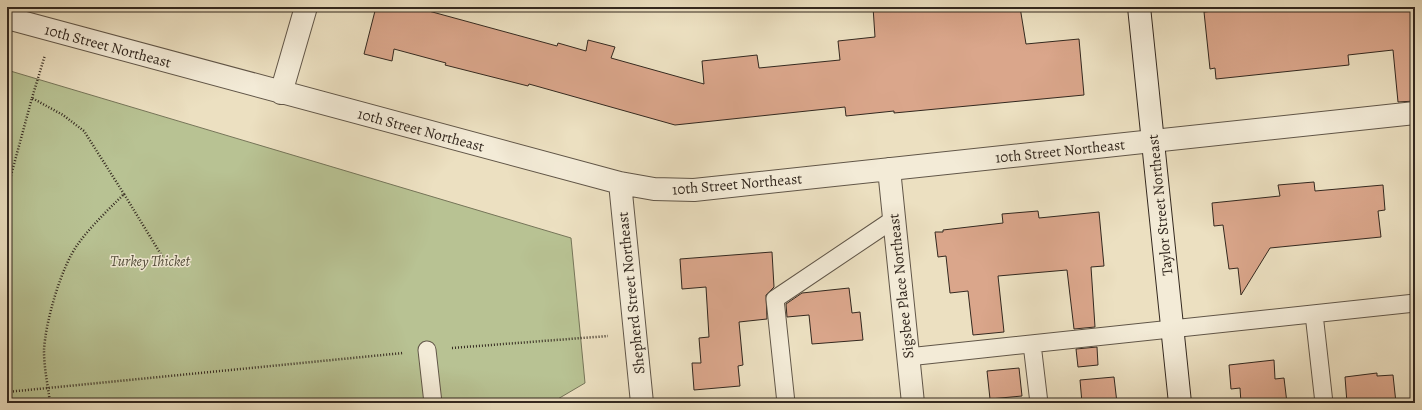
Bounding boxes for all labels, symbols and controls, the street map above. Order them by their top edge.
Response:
street label: 10th Street Northeast [42,19,174,73]
street label: 10th Street Northeast [355,103,487,157]
street label: Taylor Street Northeast [1143,133,1177,277]
street label: 10th Street Northeast [994,134,1126,168]
street label: 10th Street Northeast [671,168,803,200]
street label: Shepherd Street Northeast [613,211,649,375]
street label: Sigsbee Place Northeast [883,212,919,359]
park label: Turkey Thicket [110,251,190,271]

